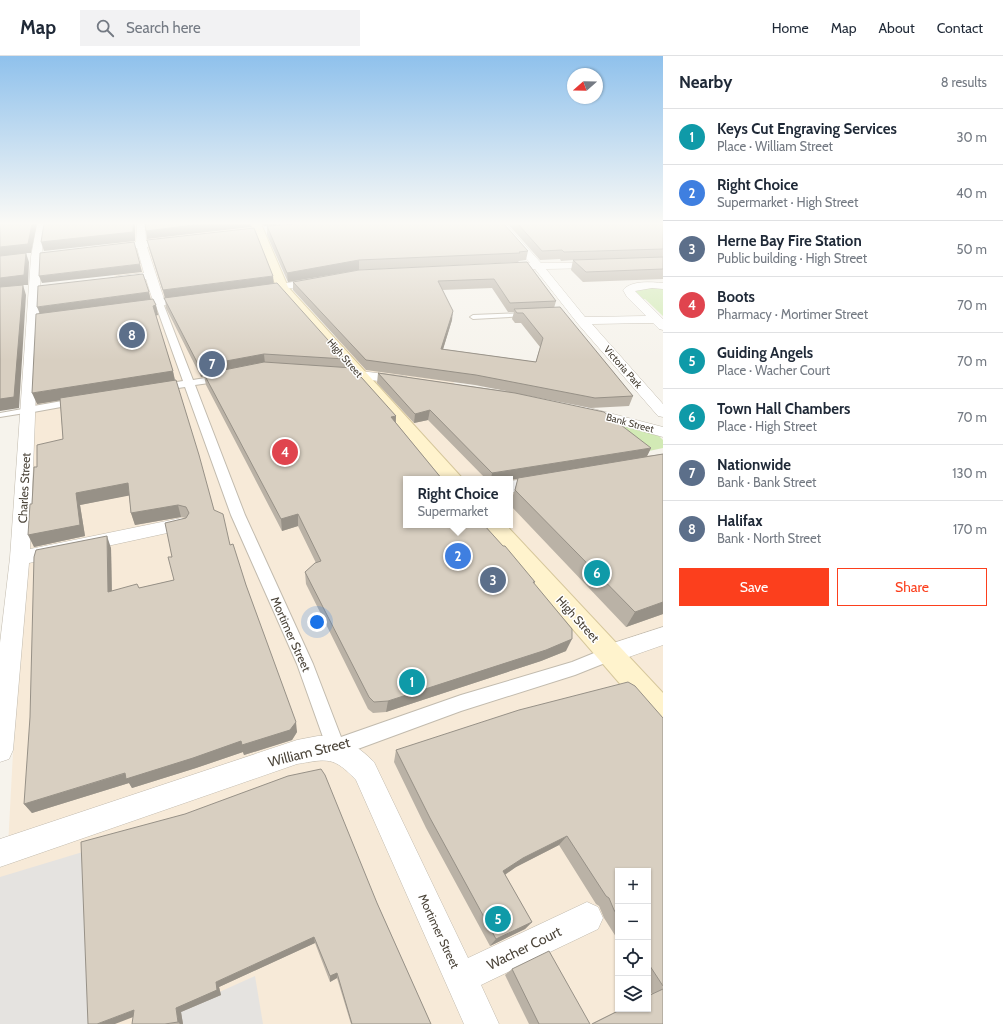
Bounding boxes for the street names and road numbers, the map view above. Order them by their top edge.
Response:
street label: High Street [325,336,366,381]
street label: Victoria Park [601,343,645,391]
street label: Bank Street [605,410,656,436]
street label: Charles Street [15,452,33,524]
street label: High Street [553,593,603,645]
street label: Mortimer Street [268,594,314,674]
street label: William Street [266,733,352,771]
street label: Mortimer Street [415,891,463,971]
street label: Wacher Court [484,922,564,974]

